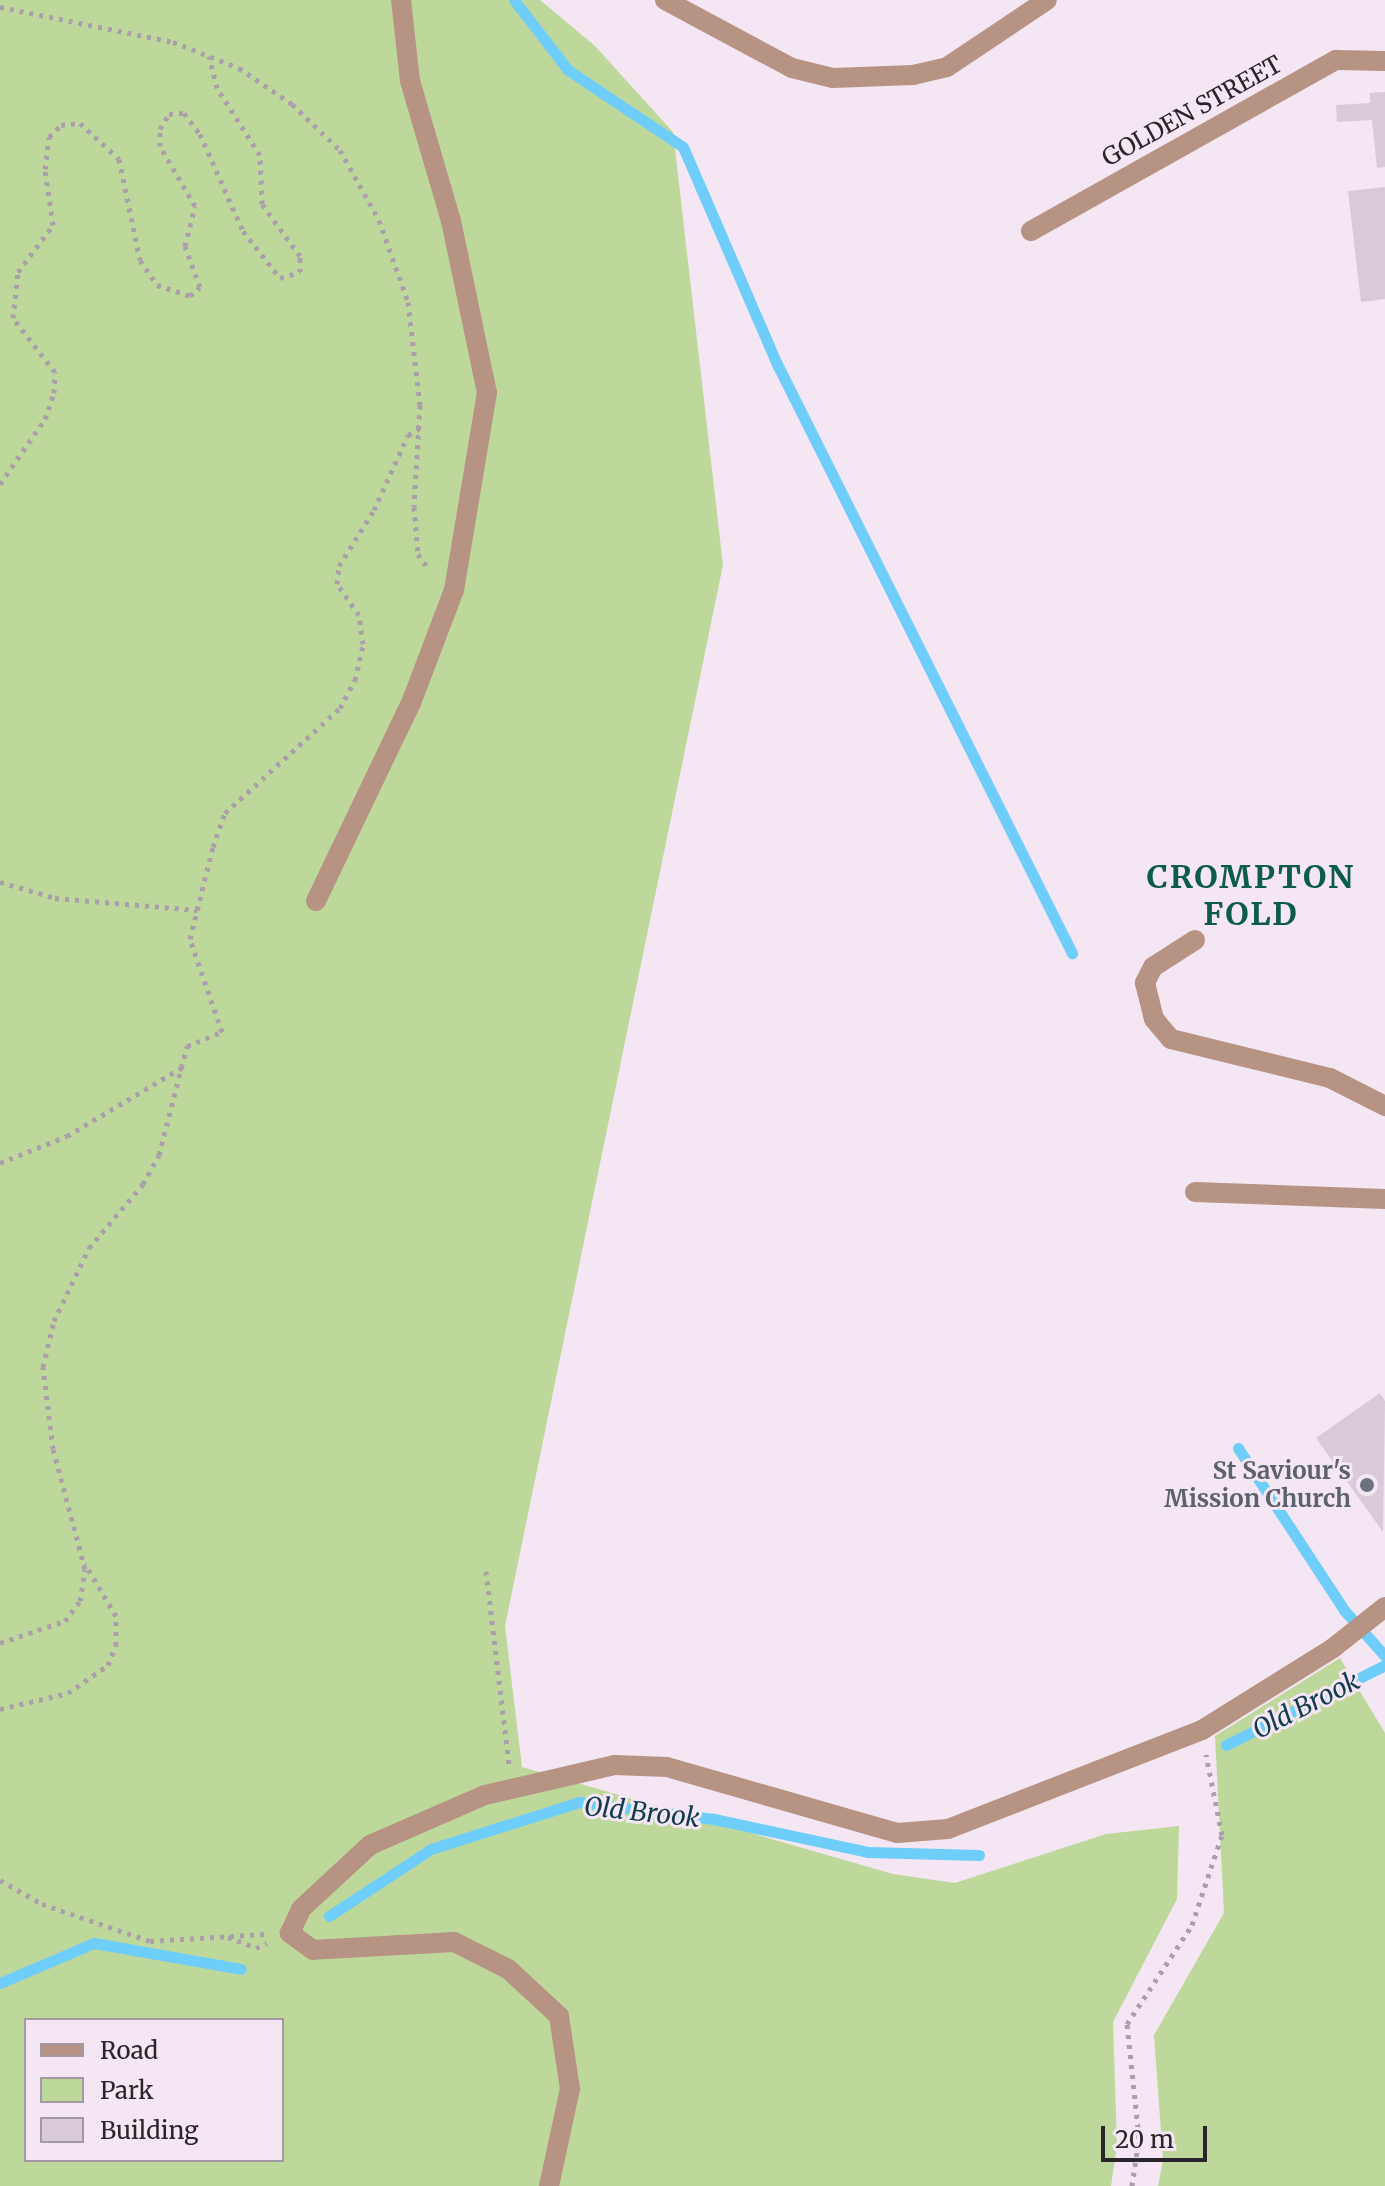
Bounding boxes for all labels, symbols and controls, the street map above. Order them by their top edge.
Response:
street label: GOLDEN STREET [1097,50,1287,172]
district label: CROMPTON FOLD [1147,859,1355,934]
place label: St Saviour's Mission Church [1164,1457,1351,1513]
marker: St Saviour's Mission Church [1358,1476,1376,1494]
water label: Old Brook [1247,1665,1365,1745]
water label: Old Brook [583,1790,701,1834]
legend [24,2018,284,2162]
text: Road [100,2035,158,2066]
text: Park [100,2075,153,2106]
scale bar [1105,2110,1211,2160]
text: Building [100,2115,199,2146]
text: 20 m [1115,2124,1174,2155]

